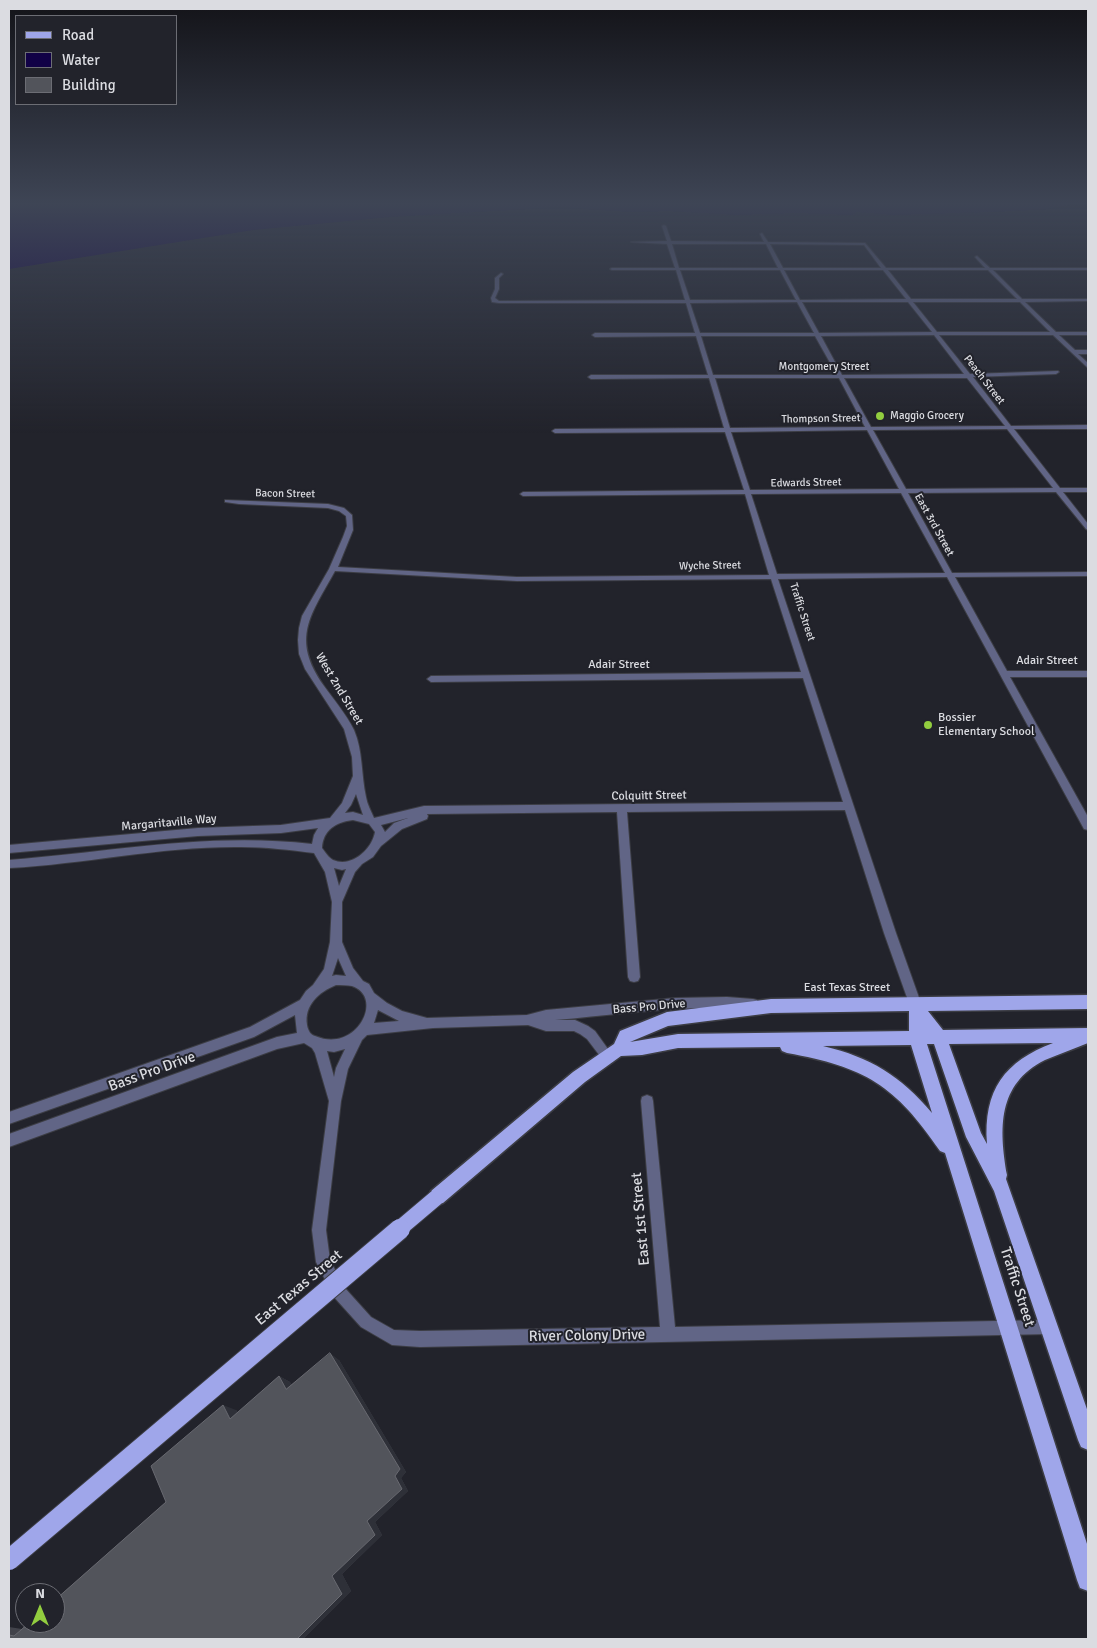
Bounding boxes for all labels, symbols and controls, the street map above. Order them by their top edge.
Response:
legend [15,15,178,105]
text: Road [62,26,94,44]
text: Water [62,51,100,69]
text: Building [62,76,116,94]
street label: Peach Street [961,353,1007,407]
street label: Montgomery Street [779,360,869,374]
place label: Maggio Grocery [890,409,964,423]
marker: Maggio Grocery [874,410,886,422]
street label: Thompson Street [781,412,861,426]
street label: Edwards Street [770,476,842,490]
street label: Bacon Street [255,487,315,501]
street label: East 3rd Street [911,491,957,559]
street label: Wyche Street [679,559,741,573]
street label: Traffic Street [786,581,818,643]
street label: West 2nd Street [312,651,366,727]
street label: Adair Street [1016,654,1078,668]
street label: Adair Street [588,658,650,672]
place label: Bossier Elementary School [938,711,1034,739]
marker: Bossier Elementary School [922,719,934,731]
street label: Colquitt Street [611,788,687,804]
street label: Margaritaville Way [121,812,217,834]
street label: East Texas Street [804,981,890,995]
street label: Bass Pro Drive [612,997,686,1017]
street label: Bass Pro Drive [106,1048,198,1096]
street label: East 1st Street [628,1172,654,1266]
street label: Traffic Street [996,1245,1038,1329]
street label: East Texas Street [252,1246,346,1330]
street label: River Colony Drive [529,1326,645,1346]
north arrow [15,1583,65,1633]
text: N [35,1585,45,1602]

